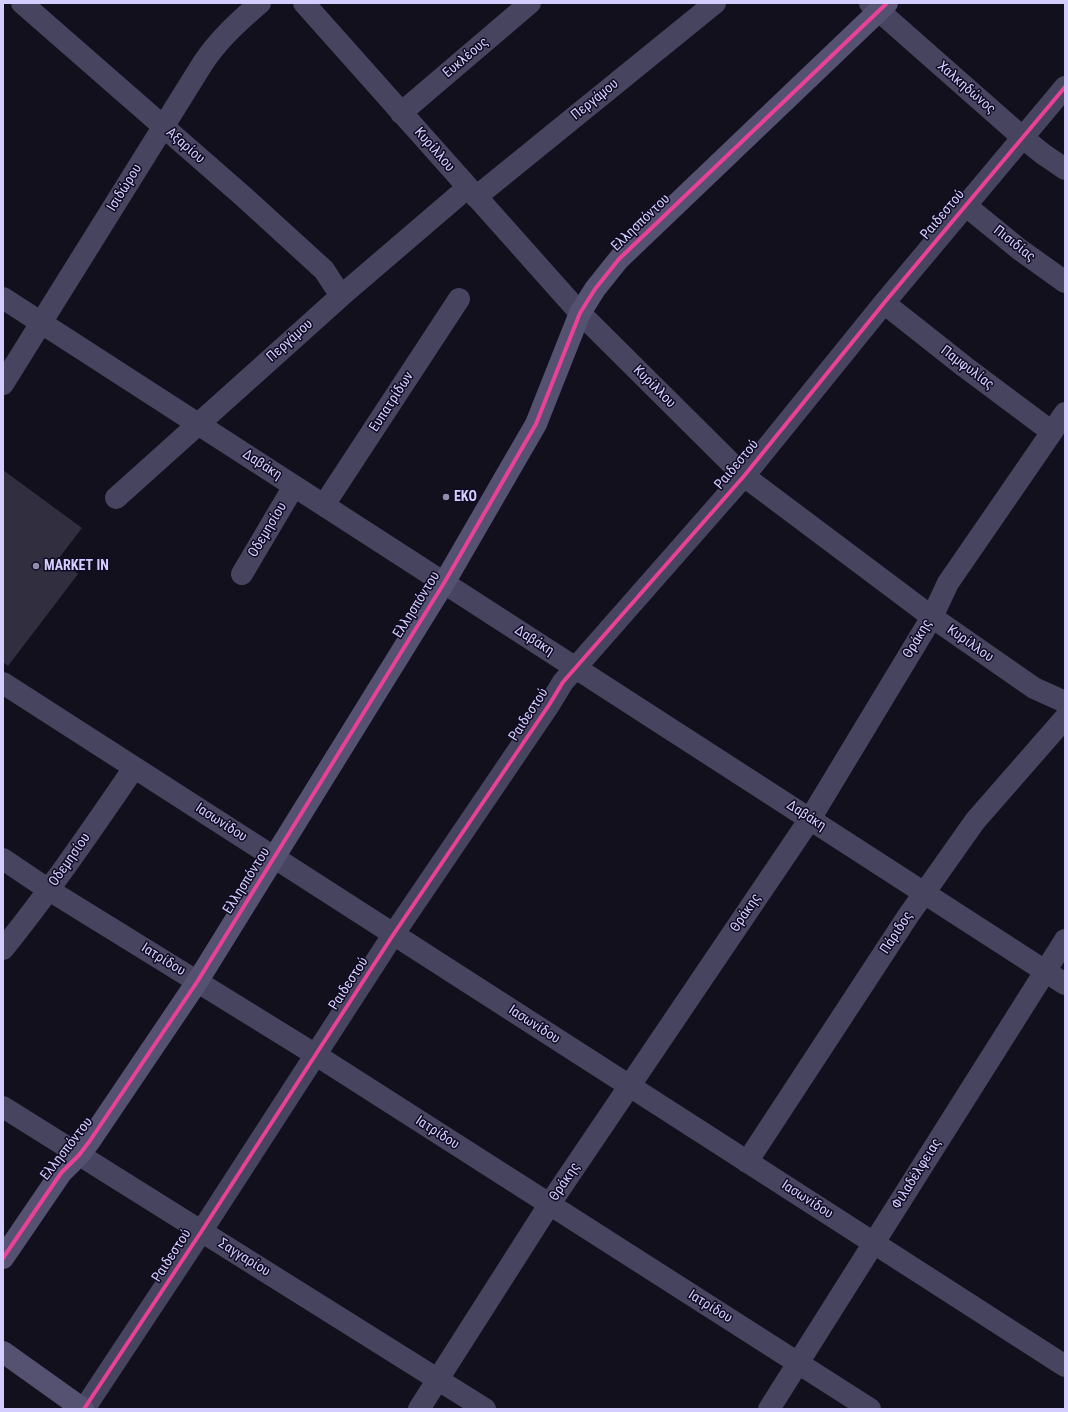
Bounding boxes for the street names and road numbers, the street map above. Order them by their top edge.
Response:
street label: Ευκλέους [440,34,492,82]
street label: Χαλκηδώνος [933,58,999,118]
street label: Περγάμου [568,76,622,124]
street label: Αξαρίου [162,125,208,167]
street label: Κυρίλλου [410,125,458,175]
street label: Ισιδώρου [104,161,146,215]
street label: Ραιδεστού [917,187,969,243]
street label: Ελλησπόντου [608,191,674,255]
street label: Πισιδίας [990,222,1038,266]
street label: Περγάμου [264,316,316,366]
street label: Παμφυλίας [937,342,997,394]
street label: Κυρίλλου [629,362,679,412]
street label: Ευπατρίδων [366,369,418,435]
street label: Ραιδεστού [711,437,763,493]
street label: Δαβάκη [239,446,285,484]
street label: Οδεμησίου [245,500,291,560]
street label: Ελλησπόντου [390,569,444,641]
street label: Θράκης [900,616,936,662]
street label: Δαβάκη [511,622,557,660]
street label: Κυρίλλου [944,622,996,666]
street label: Ραιδεστού [506,685,552,745]
street label: Δαβάκη [783,797,829,835]
street label: Ιασωνίδου [192,800,250,846]
street label: Οδεμησίου [46,830,94,890]
street label: Ελλησπόντου [220,845,274,917]
street label: Θράκης [727,891,765,935]
street label: Πάριδος [877,909,917,957]
street label: Ιατρίδου [138,940,188,980]
street label: Ραιδεστού [326,954,372,1014]
street label: Ιασωνίδου [505,1002,563,1048]
street label: Ιατρίδου [412,1113,462,1153]
street label: Ελλησπόντου [37,1114,97,1184]
street label: Φιλαδέλφειας [889,1136,945,1212]
street label: Θράκης [546,1160,584,1204]
street label: Ιασωνίδου [778,1177,836,1223]
street label: Ραιδεστού [149,1226,195,1286]
street label: Σαγγαρίου [215,1235,273,1281]
street label: Ιατρίδου [685,1287,735,1327]

